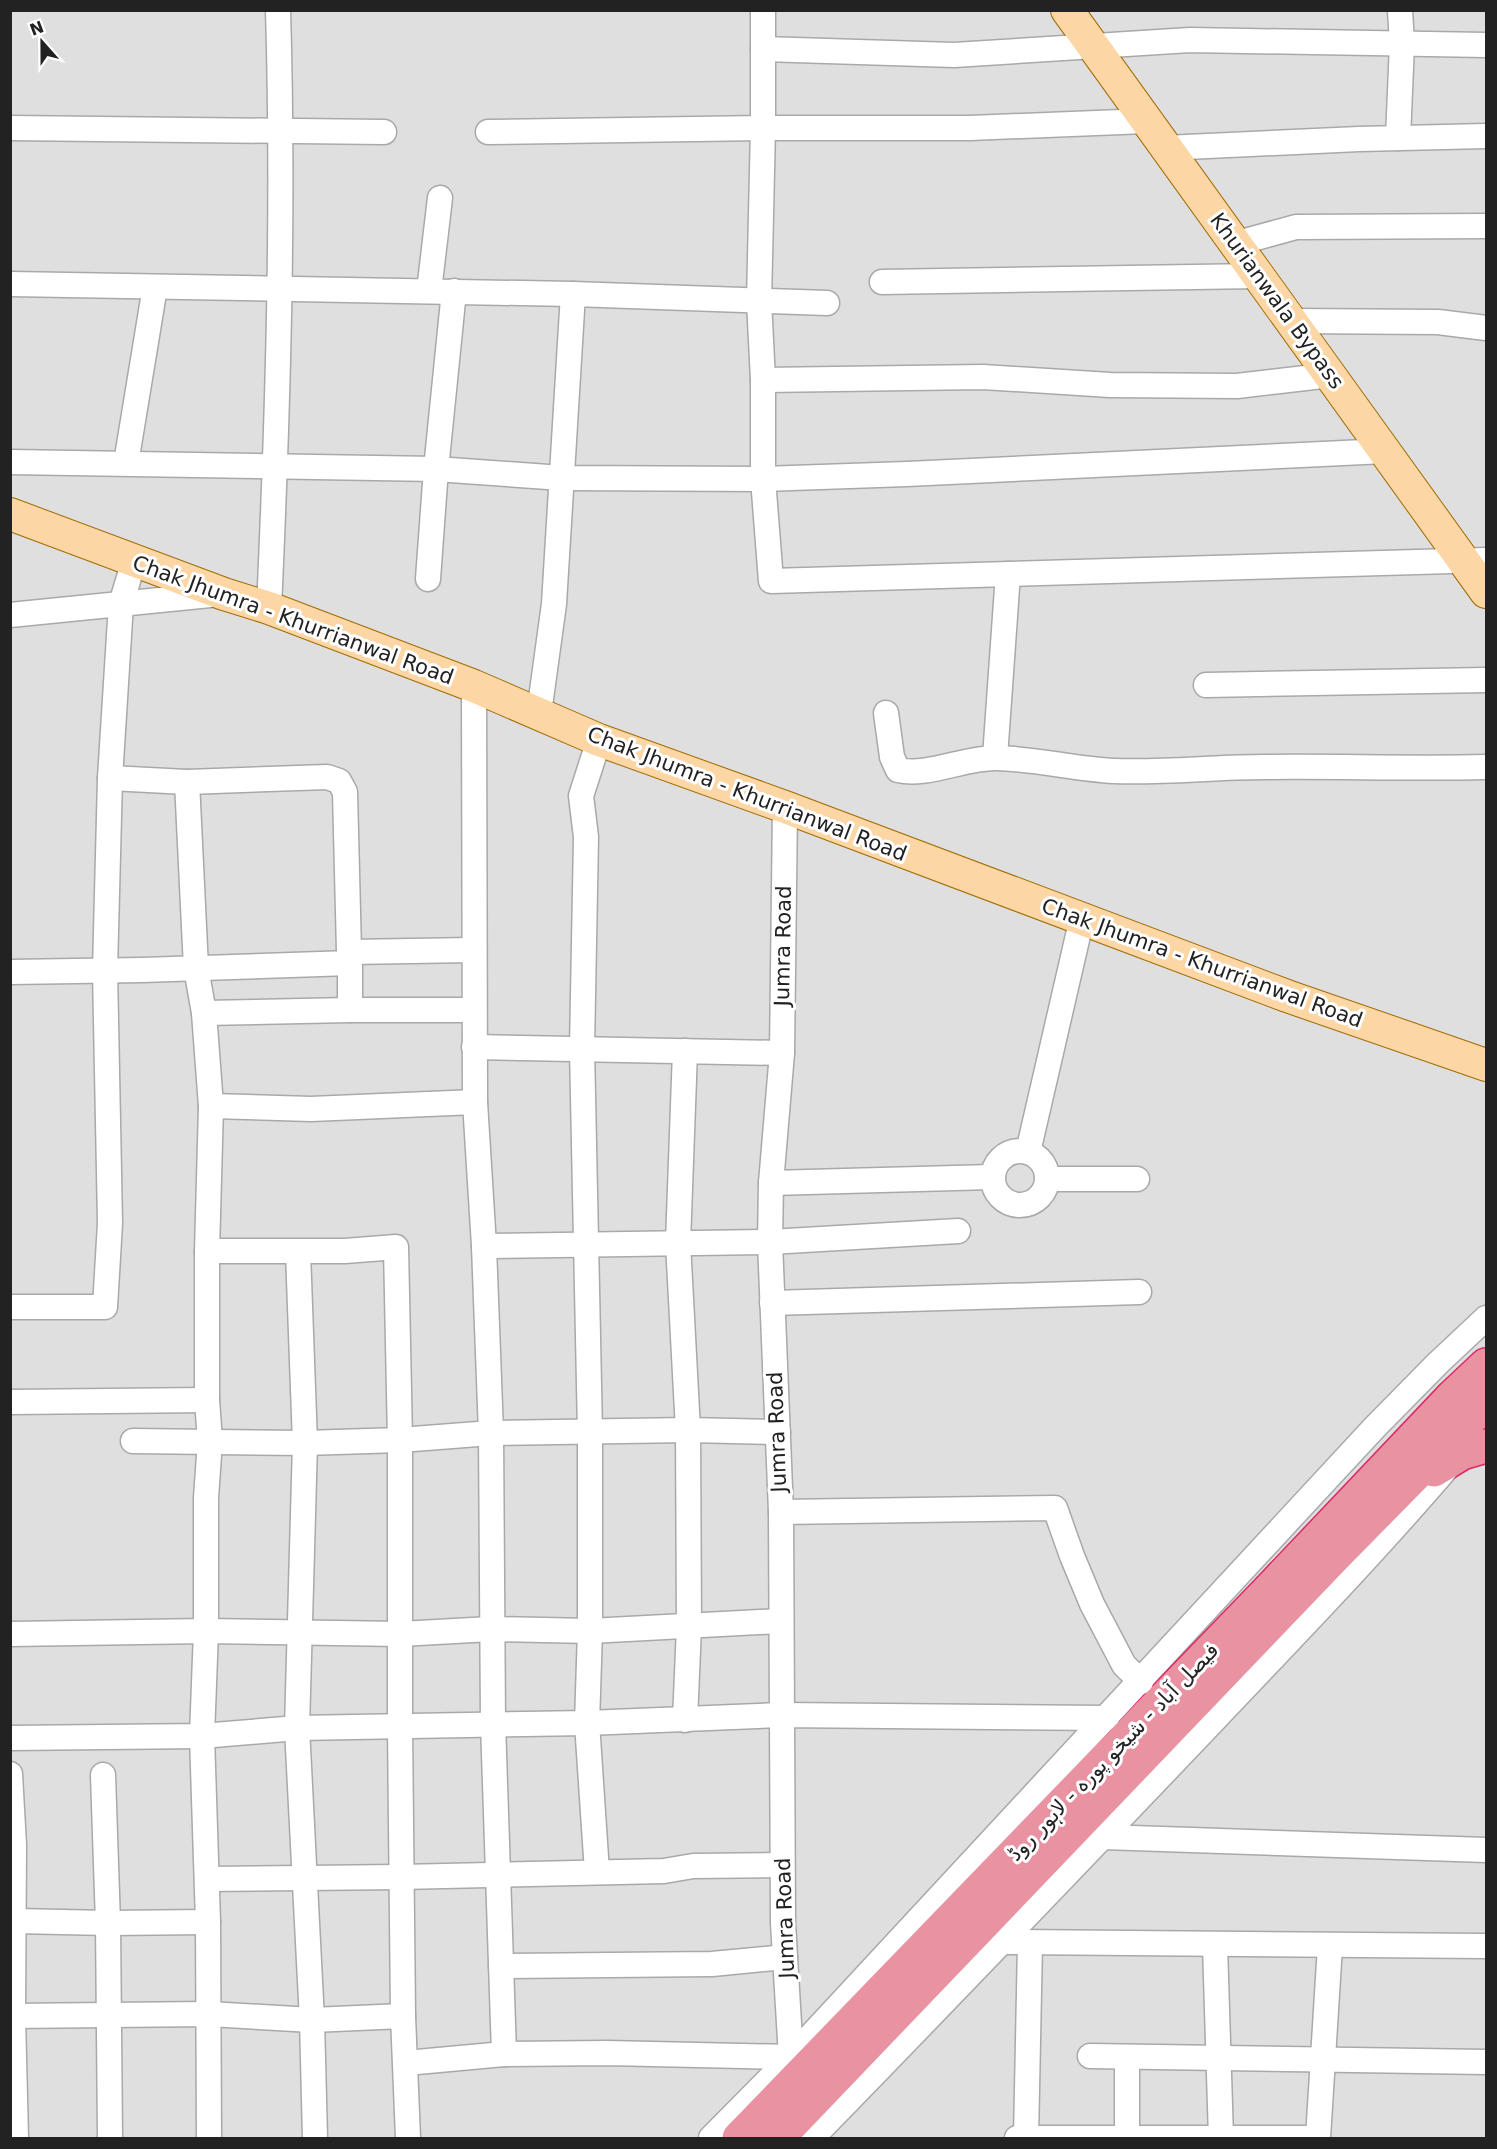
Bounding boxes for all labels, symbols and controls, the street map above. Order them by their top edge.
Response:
north arrow [12,12,72,72]
text: N [27,17,46,40]
street label: Khurianwala Bypass [1205,208,1349,394]
street label: Chak Jhumra - Khurrianwal Road [129,551,457,689]
street label: Chak Jhumra - Khurrianwal Road [584,722,910,866]
street label: Jumra Road [770,885,796,1009]
street label: Chak Jhumra - Khurrianwal Road [1038,894,1366,1032]
street label: Jumra Road [763,1371,791,1495]
street label: فیصل آباد - شیخو پورہ - لاہور روڈ [1002,1637,1224,1867]
street label: Jumra Road [771,1857,799,1981]

